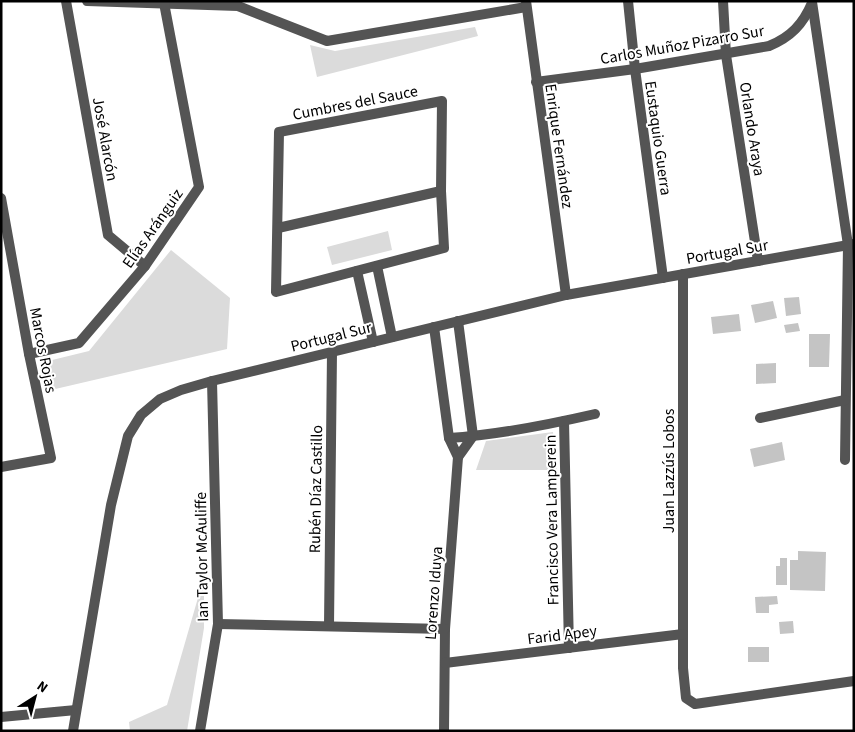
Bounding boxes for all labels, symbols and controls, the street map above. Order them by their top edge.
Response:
street label: Carlos Muñoz Pizarro Sur [598,20,766,70]
street label: Eustaquio Guerra [639,79,677,197]
street label: Cumbres del Sauce [291,80,420,126]
street label: Orlando Araya [734,81,770,178]
street label: Enrique Fernández [539,82,579,210]
street label: José Alarcón [87,96,123,183]
street label: Elías Aránguiz [117,184,188,273]
street label: Portugal Sur [684,234,770,270]
street label: Marcos Rojas [24,305,62,395]
street label: Portugal Sur [288,316,375,358]
street label: Juan Lazzús Lobos [658,408,680,533]
street label: Rubén Díaz Castillo [304,425,328,553]
street label: Francisco Vera Lamperein [540,434,564,605]
street label: Ian Taylor McAuliffe [190,492,214,622]
street label: Lorenzo Iduya [420,545,448,641]
street label: Farid Apey [526,620,599,650]
north arrow [10,672,60,722]
text: N [32,676,52,698]

